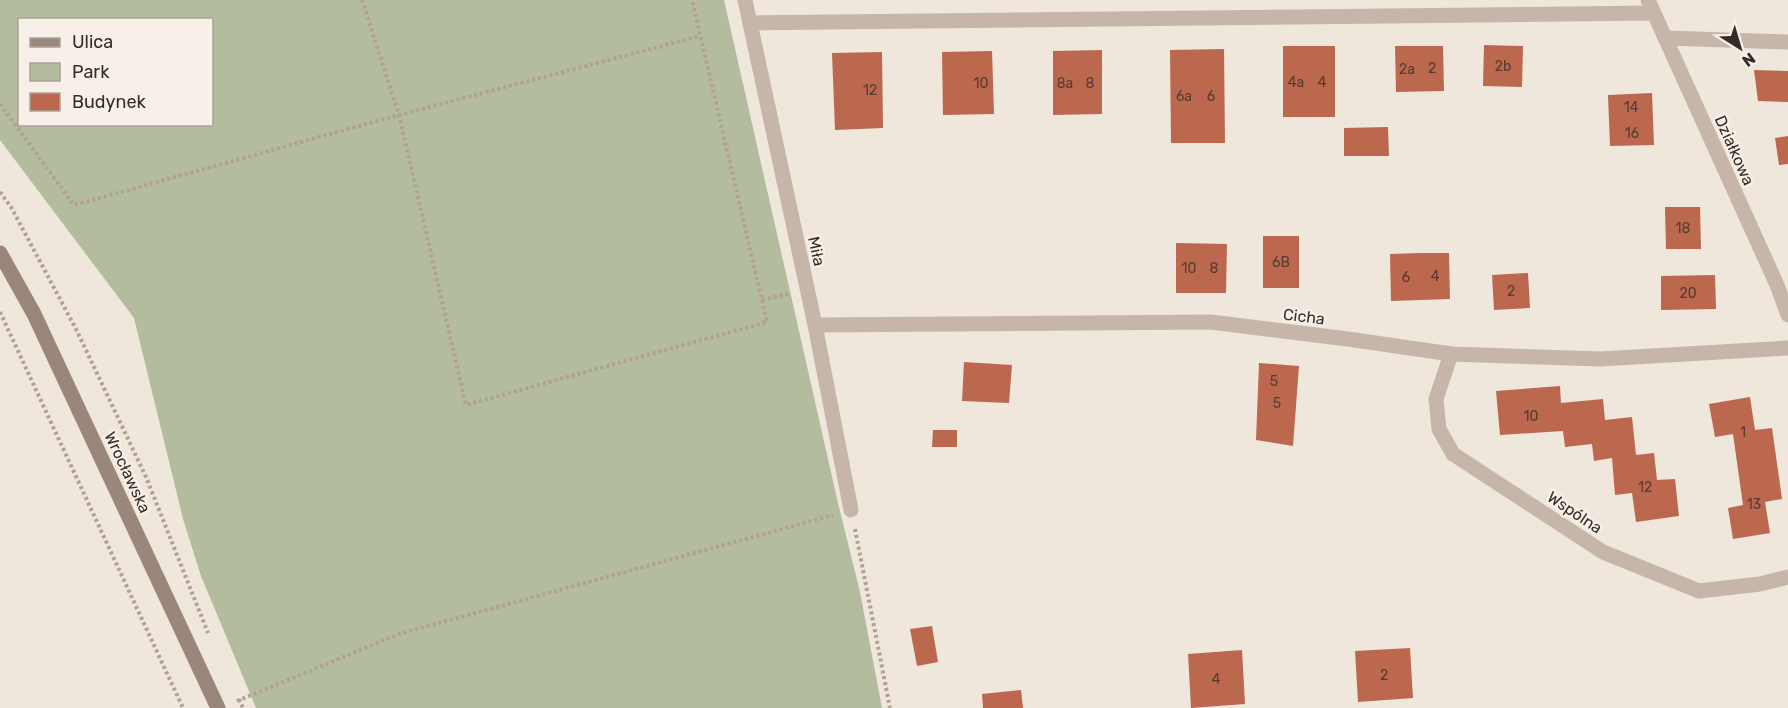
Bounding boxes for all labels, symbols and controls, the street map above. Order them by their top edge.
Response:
legend [18,18,213,126]
north arrow [1710,18,1770,78]
text: Ulica [72,31,113,53]
text: N [1738,49,1759,71]
house number: 2b [1495,58,1511,75]
house number: 2 [1428,60,1436,77]
text: Park [72,61,110,83]
house number: 2a [1399,61,1415,78]
house number: 4a [1288,74,1304,91]
house number: 4 [1318,74,1327,91]
house number: 10 [974,75,989,92]
house number: 8a [1057,75,1073,92]
house number: 8 [1086,75,1095,92]
house number: 12 [863,82,877,99]
house number: 6a [1176,88,1192,105]
house number: 6 [1207,88,1215,105]
text: Budynek [72,91,146,113]
house number: 14 [1624,99,1639,116]
street label: Działkowa [1711,112,1758,188]
house number: 16 [1625,125,1639,142]
house number: 18 [1676,220,1691,237]
street label: Miła [804,235,829,268]
house number: 6B [1272,254,1290,271]
house number: 10 [1182,260,1197,277]
house number: 8 [1210,260,1219,277]
house number: 4 [1431,268,1440,285]
house number: 6 [1402,269,1410,286]
house number: 2 [1507,283,1515,300]
house number: 20 [1679,285,1697,302]
street label: Cicha [1282,305,1326,328]
house number: 5 [1270,373,1278,390]
house number: 5 [1273,395,1281,412]
house number: 10 [1524,408,1539,425]
house number: 1 [1740,424,1746,441]
street label: Wrocławska [100,429,155,516]
house number: 12 [1638,479,1652,496]
street label: Wspólna [1544,487,1606,538]
house number: 13 [1747,496,1761,513]
house number: 2 [1380,667,1388,684]
house number: 4 [1212,671,1221,688]

